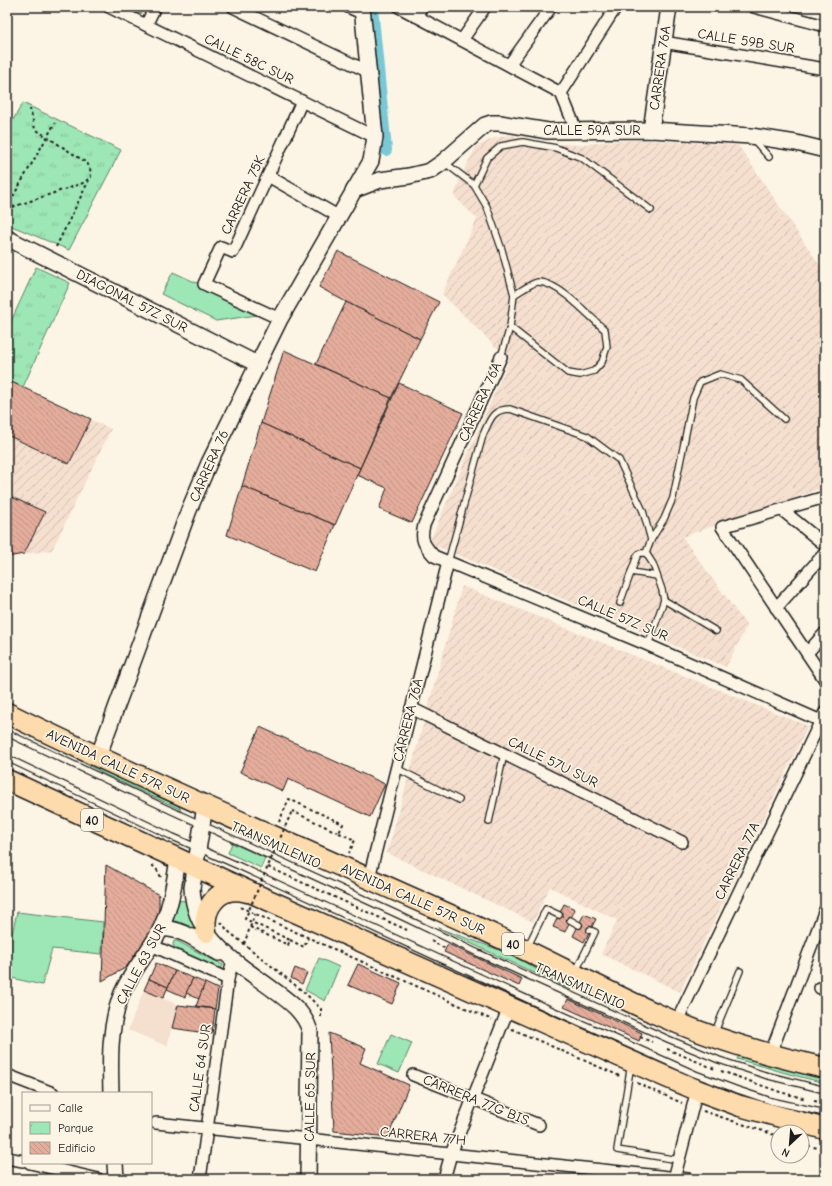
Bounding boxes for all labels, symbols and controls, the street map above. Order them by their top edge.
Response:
street label: CARRERA 76A [646,25,674,111]
street label: CALLE 59B SUR [696,25,796,57]
street label: CALLE 58C SUR [201,30,297,88]
street label: CALLE 59A SUR [543,122,641,139]
street label: CARRERA 75K [217,153,269,237]
street label: DIAGONAL 57Z SUR [73,266,191,336]
street label: CARRERA 76A [455,360,505,444]
street label: CARRERA 76 [186,427,232,505]
street label: CALLE 57Z SUR [575,591,671,645]
street label: CARRERA 76A [389,677,427,763]
street label: AVENIDA CALLE 57R SUR [43,725,193,807]
street label: CALLE 57U SUR [505,733,601,791]
road number: 40 [81,809,103,831]
street label: TRANSMILENIO [228,818,324,872]
street label: CARRERA 77A [711,819,763,903]
street label: AVENIDA CALLE 57R SUR [338,859,488,939]
street label: CALLE 63 SUR [113,921,169,1007]
road number: 40 [502,933,524,955]
street label: TRANSMILENIO [532,959,628,1013]
street label: CALLE 64 SUR [185,1023,215,1113]
street label: CALLE 65 SUR [301,1052,319,1142]
street label: CARRERA 77G BIS [420,1071,532,1129]
legend [22,1092,152,1164]
text: Calle [58,1101,83,1115]
text: Parque [58,1121,93,1135]
street label: CARRERA 77H [379,1123,467,1149]
north arrow [770,1124,810,1164]
text: Edificio [58,1141,95,1155]
text: N [780,1145,792,1160]

